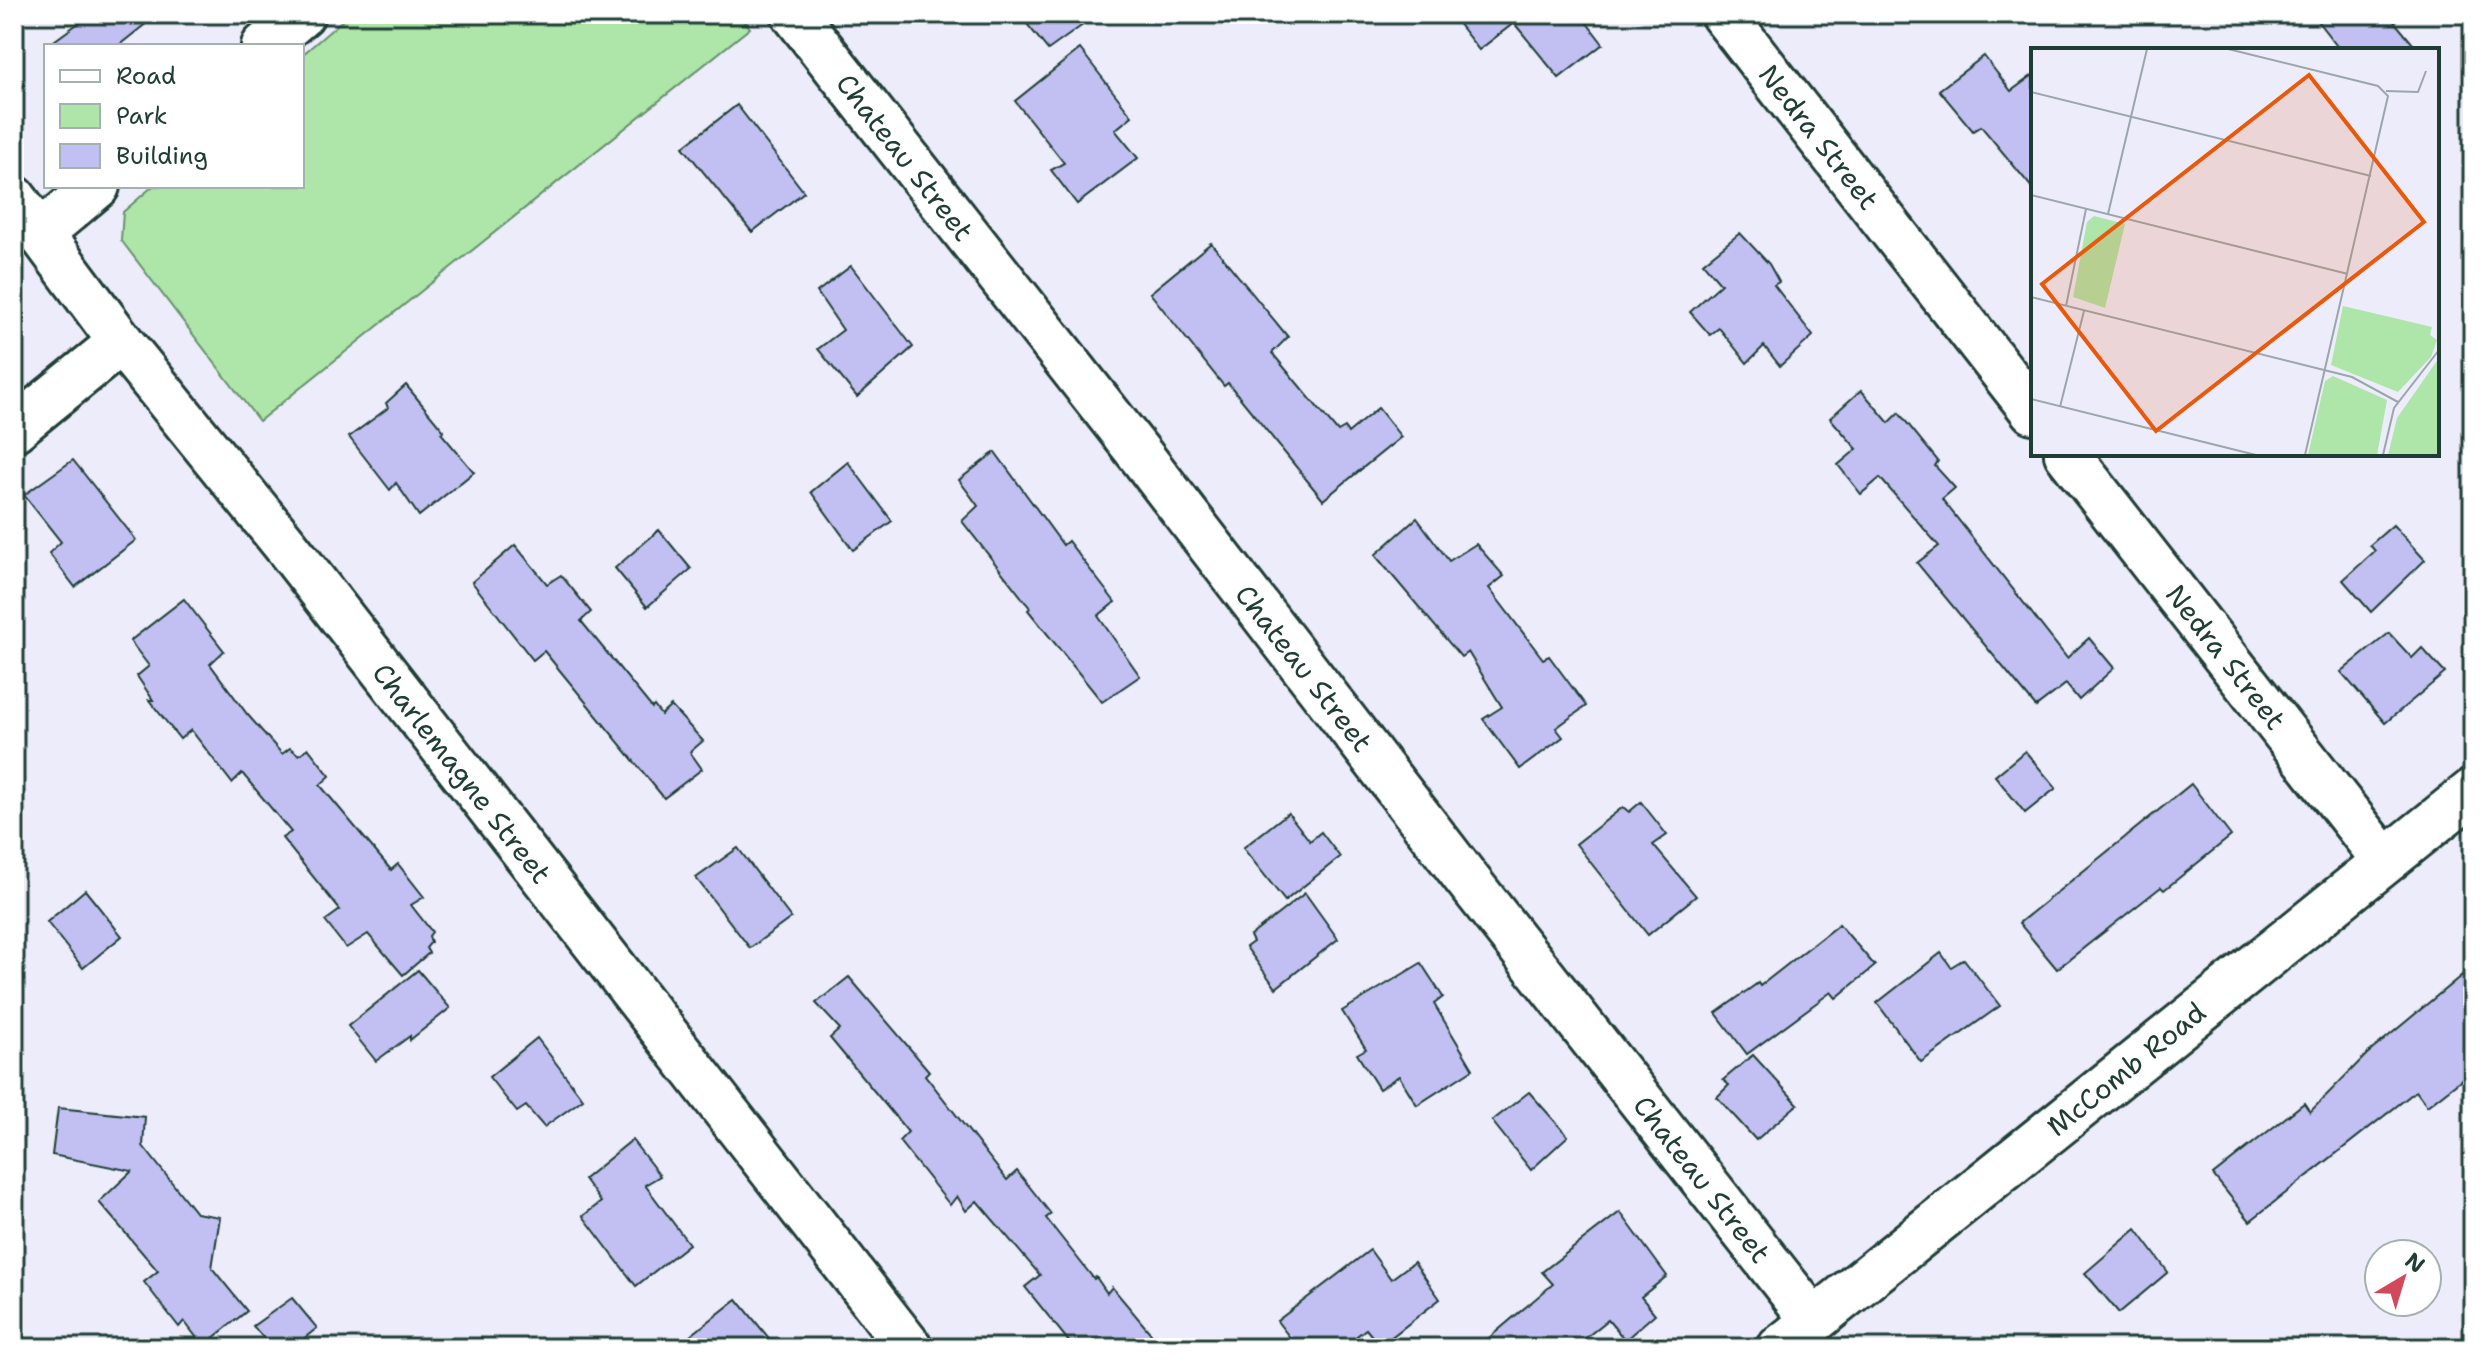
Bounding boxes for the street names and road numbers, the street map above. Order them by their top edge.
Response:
street label: Nedra Street [1750,56,1888,218]
street label: Chateau Street [828,65,982,249]
street label: Chateau Street [1227,576,1381,760]
street label: Nedra Street [2157,576,2295,738]
street label: Charlemagne Street [364,655,560,891]
street label: McComb Road [2039,993,2213,1145]
street label: Chateau Street [1625,1087,1779,1271]

